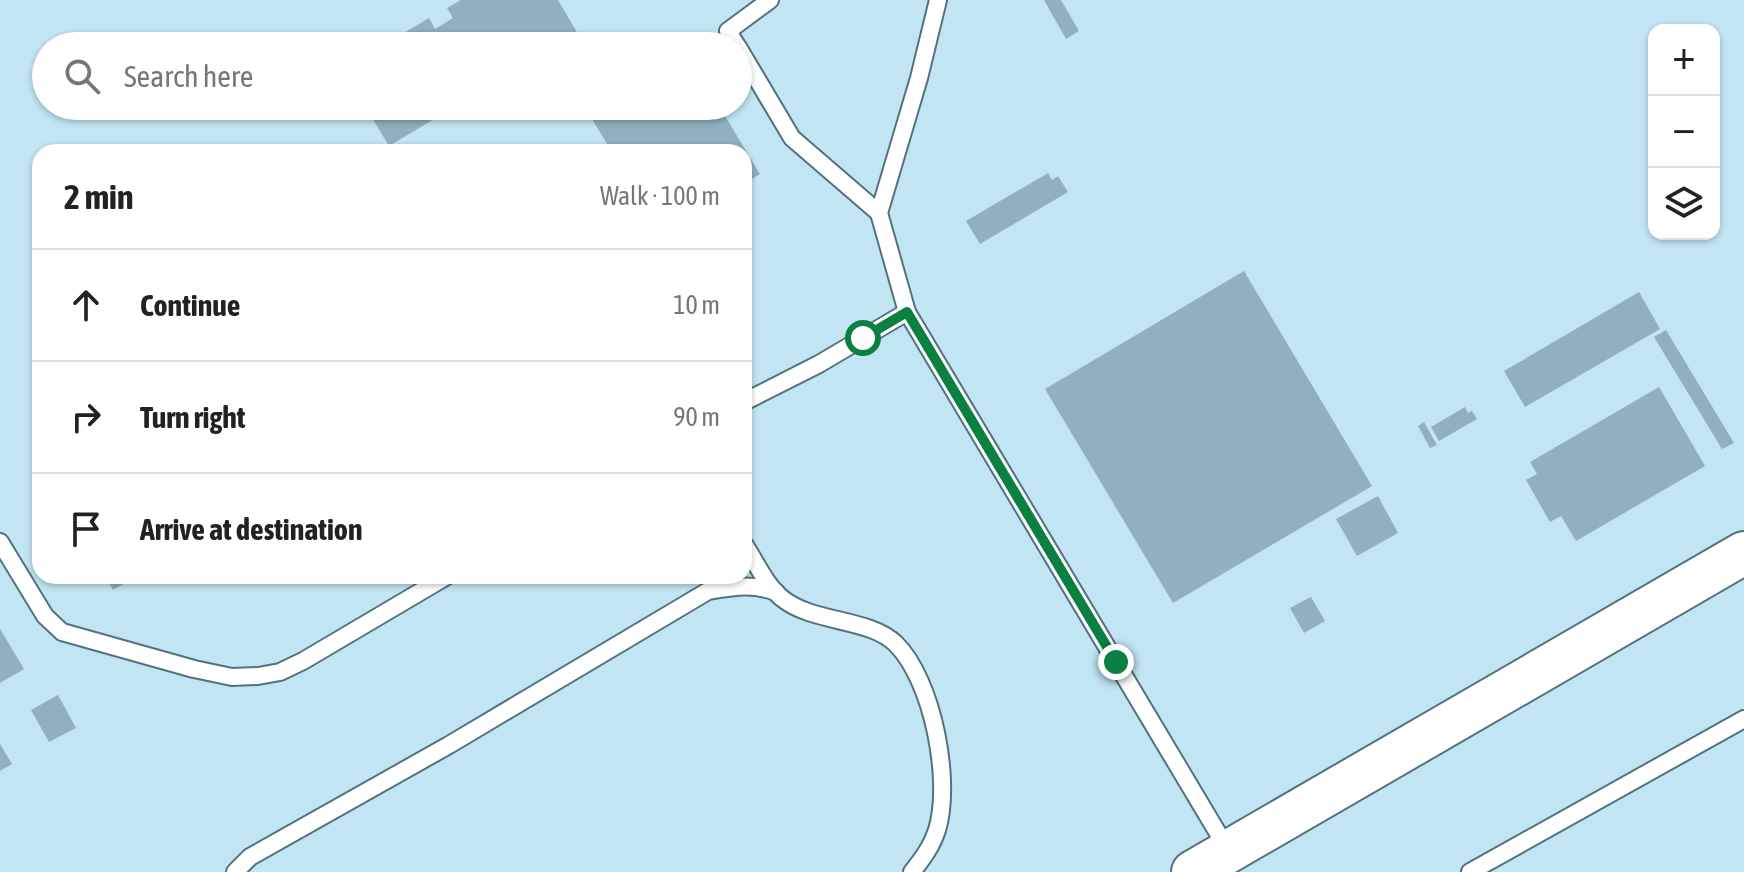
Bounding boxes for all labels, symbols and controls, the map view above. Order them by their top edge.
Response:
map controls [1648,24,1720,240]
button: + [1648,24,1720,96]
search box [32,32,752,120]
icon: search [60,54,104,98]
text: Search here [124,59,253,93]
button: − [1648,96,1720,168]
button: layers [1648,168,1720,240]
text: 2 min [64,177,133,216]
text: Walk · 100 m [600,181,720,211]
icon: ahead [64,283,108,327]
text: Continue [140,288,240,322]
text: 10 m [673,290,720,320]
route start [845,320,881,356]
icon: right [64,395,108,439]
text: Turn right [140,400,246,434]
text: 90 m [673,402,720,432]
icon: arrive [64,507,108,551]
text: Arrive at destination [140,512,362,546]
route end [1098,644,1134,680]

